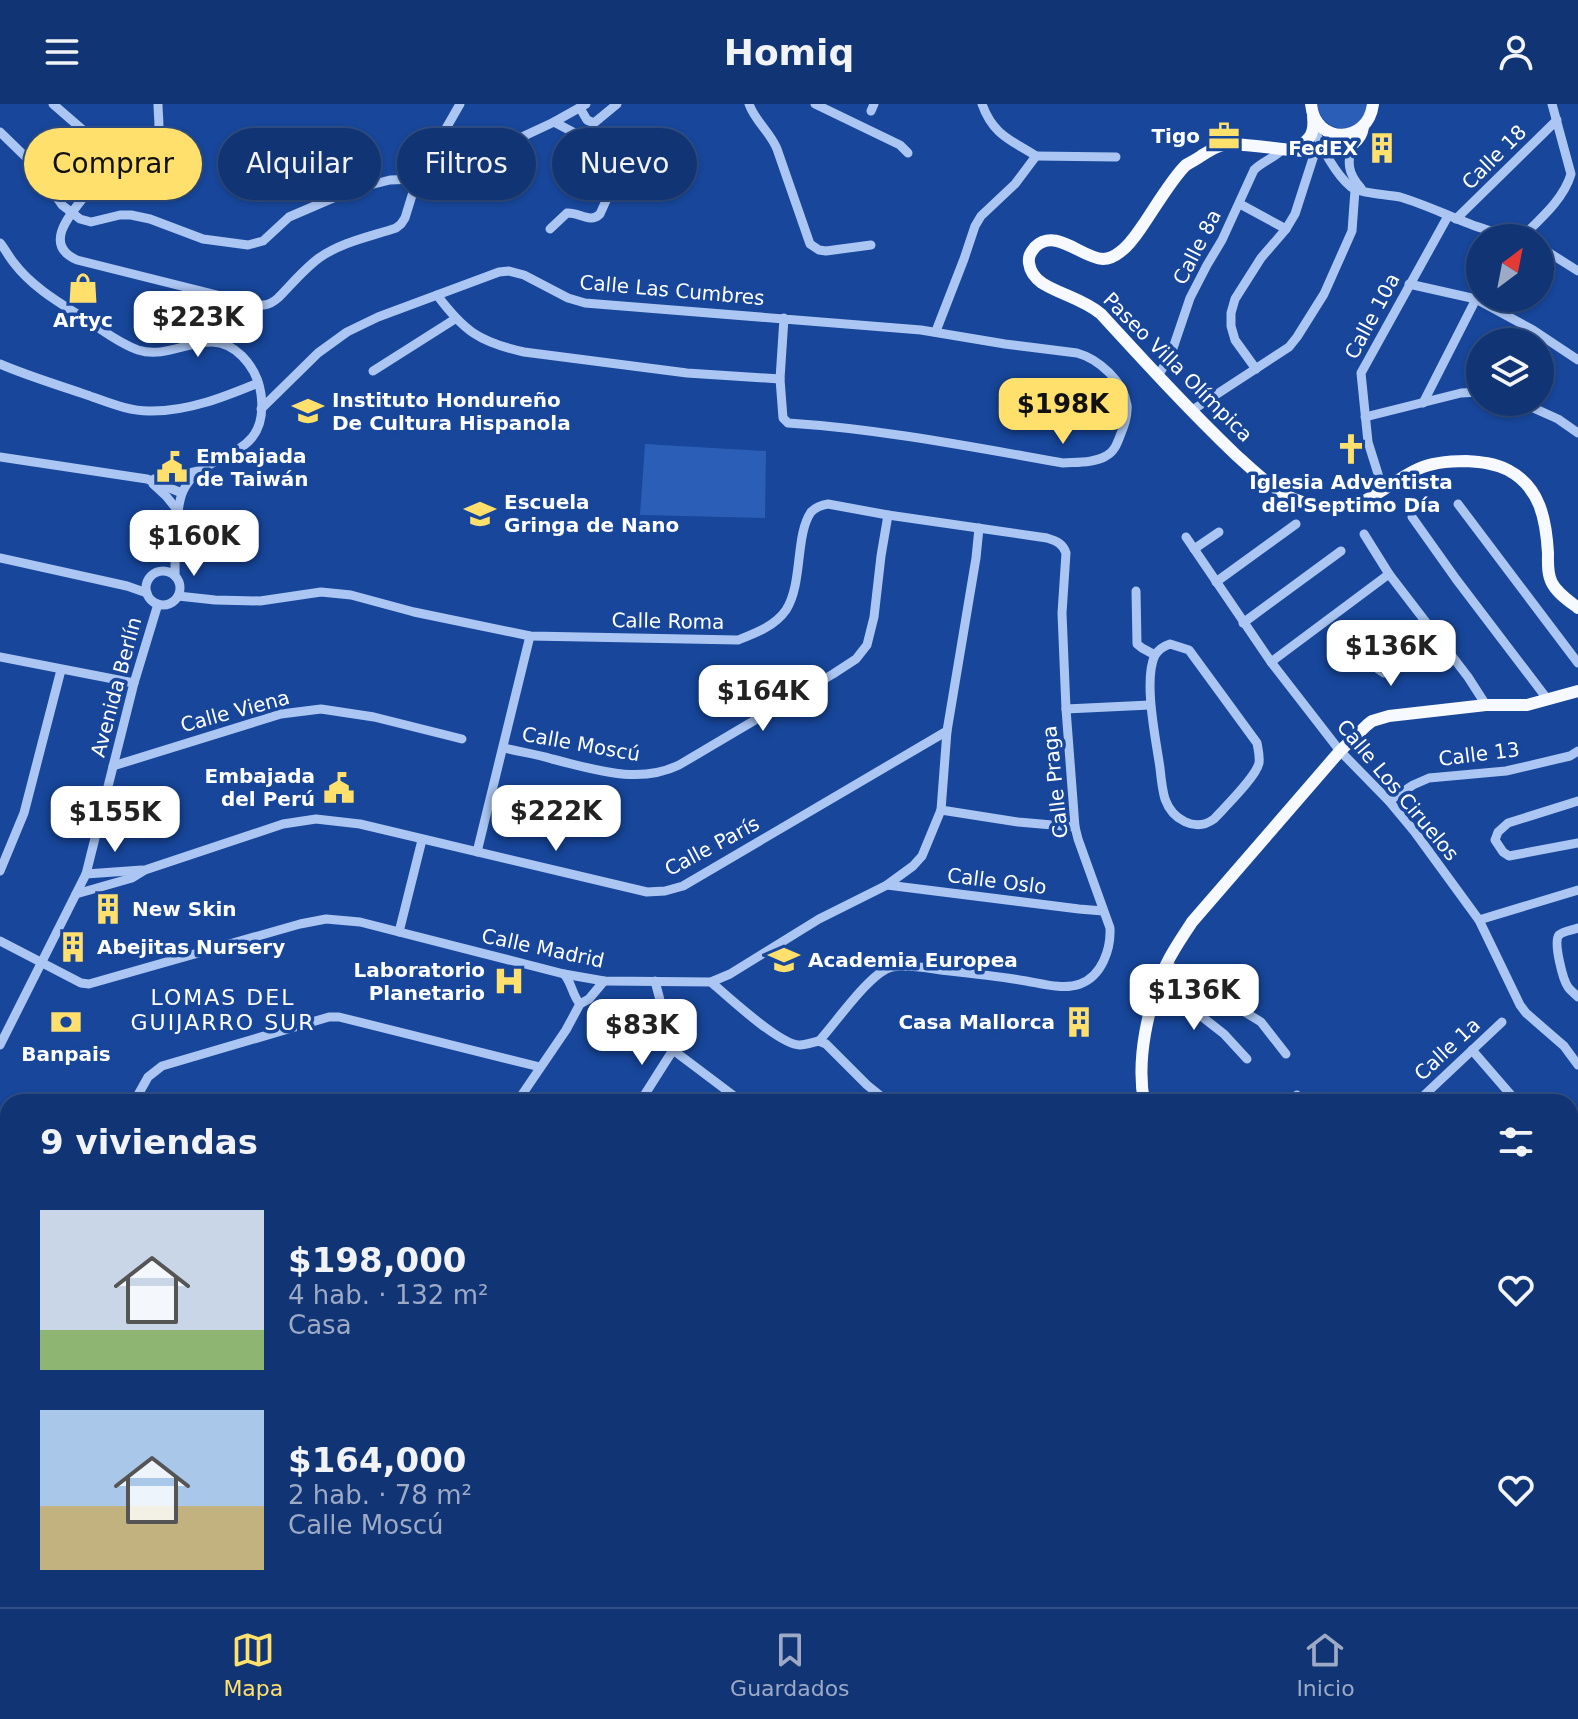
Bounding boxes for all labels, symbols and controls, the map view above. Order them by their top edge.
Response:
icon: menu [40,30,84,74]
icon: person [1494,30,1538,74]
text: Homiq [724,32,854,73]
office icon: Tigo [1207,119,1241,153]
street label: Calle 18 [1457,120,1531,194]
place label: Tigo [1151,124,1200,148]
chip: Comprar [24,128,202,200]
chip: Alquilar [218,128,381,200]
chip: Filtros [397,128,536,200]
chip: Nuevo [552,128,697,200]
building icon: FedEX [1365,131,1399,165]
place label: FedEX [1288,136,1359,160]
street label: Calle 8a [1168,205,1226,289]
north arrow [1466,224,1554,312]
map controls [1466,224,1554,416]
street label: Calle 10a [1339,269,1405,363]
street label: Calle Las Cumbres [579,270,765,310]
shop icon: Artyc [66,271,100,305]
street label: Paseo Villa Olímpica [1098,287,1258,447]
pin: $223K [142,291,254,359]
text: $223K [152,302,244,332]
place label: Artyc [53,308,113,332]
button: layers [1466,328,1554,416]
pin: $198K [1007,378,1119,446]
place label: Instituto Hondureño De Cultura Hispanola [332,388,571,435]
text: $198K [1017,389,1109,419]
school or university icon: Instituto Hondureño De Cultura Hispanola [291,394,325,428]
church icon: Iglesia Adventista del Septimo Día [1334,432,1368,466]
place label: Embajada de Taiwán [196,444,308,491]
public building icon: Embajada de Taiwán [155,450,189,484]
place label: Iglesia Adventista del Septimo Día [1249,470,1453,517]
place label: Escuela Gringa de Nano [504,490,679,537]
school or university icon: Escuela Gringa de Nano [463,497,497,531]
pin: $160K [138,510,250,578]
text: $160K [148,521,240,551]
street label: Calle Roma [611,608,725,634]
street label: Avenida Berlín [86,614,146,760]
pin: $136K [1335,620,1447,688]
text: $136K [1345,631,1437,661]
pin: $164K [707,665,819,733]
text: $164K [717,676,809,706]
street label: Calle Viena [178,685,292,737]
street label: Calle Los Ciruelos [1332,715,1464,865]
street label: Calle Moscú [520,722,642,766]
street label: Calle Praga [1037,724,1073,840]
street label: Calle 13 [1437,737,1521,771]
place label: Embajada del Perú [205,764,315,811]
public building icon: Embajada del Perú [322,771,356,805]
pin: $222K [500,785,612,853]
pin: $155K [59,786,171,854]
text: $222K [510,796,602,826]
text: $155K [69,797,161,827]
street label: Calle París [661,811,763,881]
street label: Calle Oslo [946,863,1048,899]
building icon: New Skin [91,892,125,926]
place label: New Skin [132,897,237,921]
street label: Calle Madrid [480,923,606,973]
building icon: Abejitas Nursery [56,930,90,964]
place label: Abejitas Nursery [97,935,285,959]
school or university icon: Academia Europea [767,943,801,977]
place label: Academia Europea [808,948,1018,972]
place label: Laboratorio Planetario [354,958,485,1005]
hospital icon: Laboratorio Planetario [492,964,526,998]
pin: $136K [1138,964,1250,1032]
text: $136K [1148,975,1240,1005]
district label: LOMAS DEL GUIJARRO SUR [130,985,316,1035]
pin: $83K [595,999,689,1067]
bank icon: Banpais [49,1005,83,1039]
building icon: Casa Mallorca [1062,1005,1096,1039]
text: $83K [605,1010,679,1040]
place label: Casa Mallorca [898,1010,1055,1034]
street label: Calle 1a [1409,1013,1485,1085]
place label: Banpais [21,1042,111,1066]
icon: filters [1494,1120,1538,1164]
text: 9 viviendas [40,1122,258,1162]
text: $198,000 [288,1240,467,1280]
icon: home [104,1242,200,1338]
icon: heart [1494,1268,1538,1312]
text: 4 hab. · 132 m² [288,1280,488,1310]
text: Casa [288,1310,352,1340]
text: $164,000 [288,1440,467,1480]
icon: home [104,1442,200,1538]
icon: heart [1494,1468,1538,1512]
text: 2 hab. · 78 m² [288,1480,472,1510]
text: Calle Moscú [288,1510,443,1540]
tab: Mapa [223,1628,283,1701]
tab: Guardados [730,1628,850,1701]
tab: Inicio [1296,1628,1355,1701]

